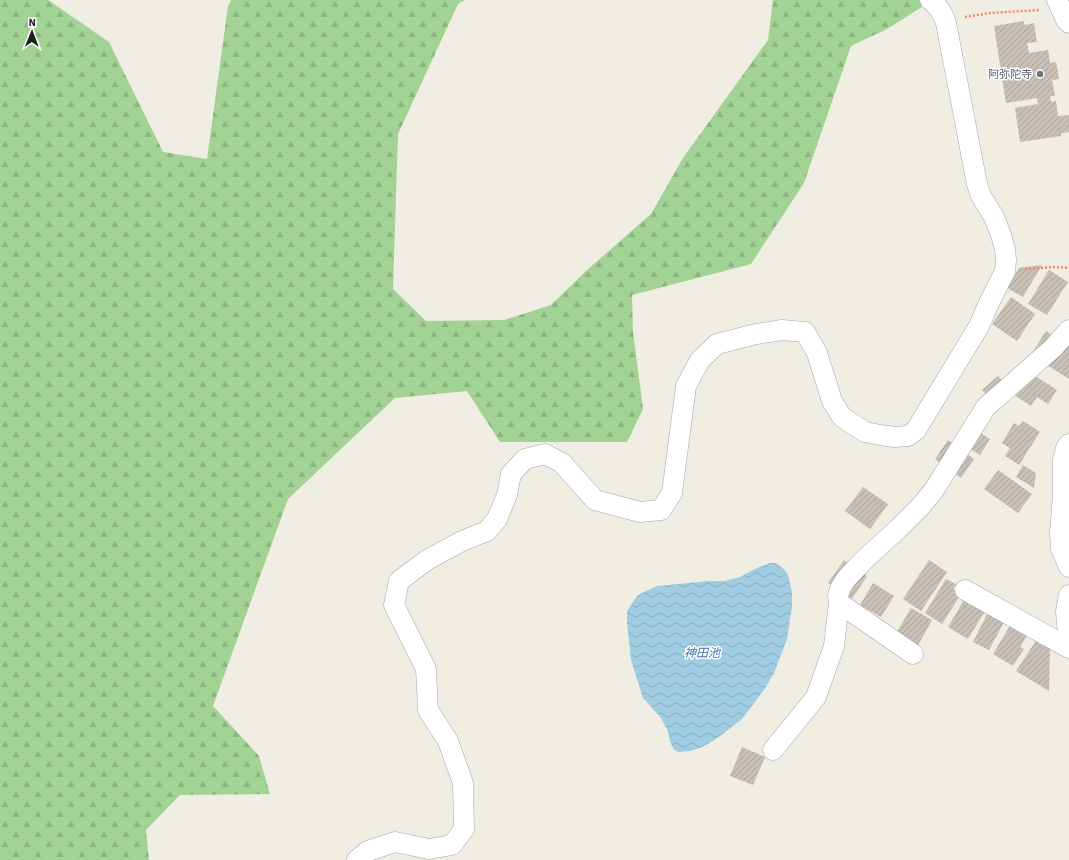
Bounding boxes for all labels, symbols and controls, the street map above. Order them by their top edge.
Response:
north arrow [12,12,52,52]
text: N [28,15,36,30]
place label: 阿弥陀寺 [988,67,1032,82]
marker: 阿弥陀寺 [1035,69,1045,79]
water label: 神田池 [684,645,721,662]

